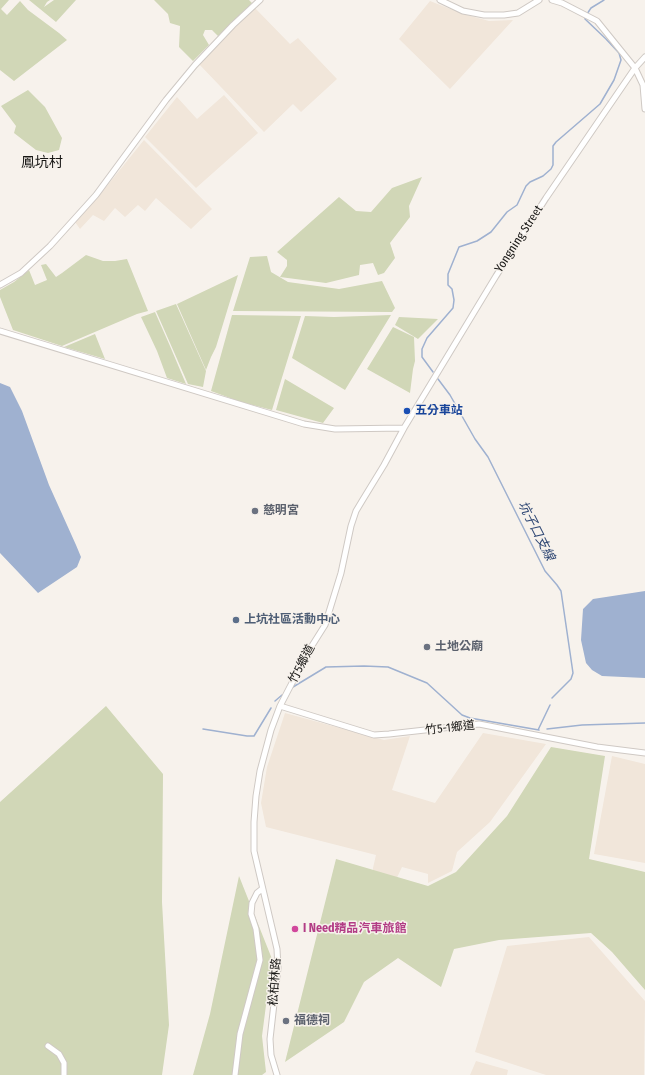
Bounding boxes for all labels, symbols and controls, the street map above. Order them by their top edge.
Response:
district label: 鳳坑村 [21,155,63,171]
street label: Yongning Street [492,203,546,275]
place label: 五分車站 [415,404,463,418]
marker: 五分車站 [402,406,412,416]
water label: 坑子口支線 [514,499,558,563]
place label: 慈明宮 [263,504,299,518]
marker: 慈明宮 [250,506,260,516]
place label: 上坑社區活動中心 [244,613,340,627]
marker: 上坑社區活動中心 [231,615,241,625]
place label: 土地公廟 [435,640,483,654]
street label: 竹5鄉道 [286,642,318,686]
marker: 土地公廟 [422,642,432,652]
street label: 竹5-1鄉道 [424,718,476,738]
place label: I Need精品汽車旅館 [303,922,407,936]
marker: I Need精品汽車旅館 [290,924,300,934]
street label: 松柏林路 [266,958,284,1006]
place label: 福德祠 [294,1014,330,1028]
marker: 福德祠 [281,1016,291,1026]

